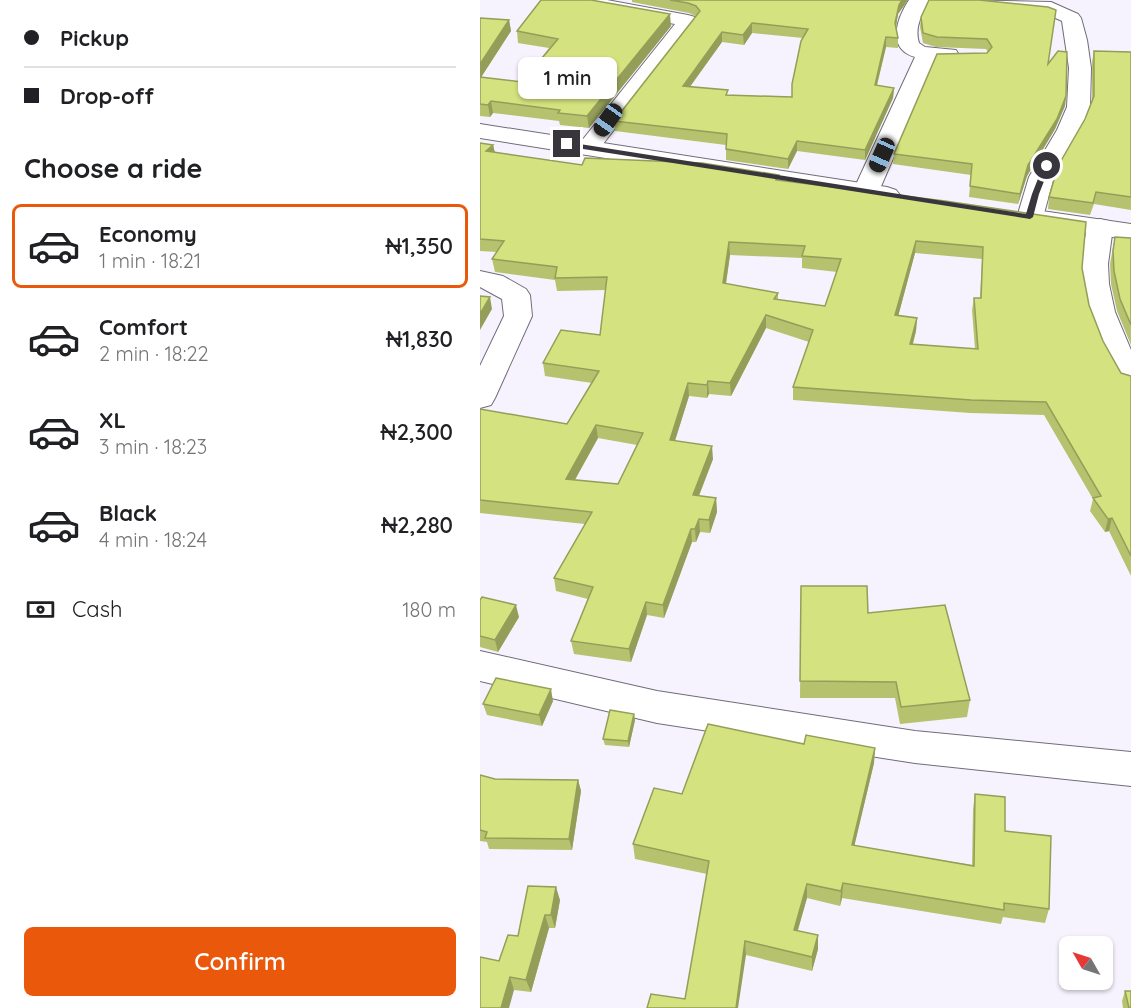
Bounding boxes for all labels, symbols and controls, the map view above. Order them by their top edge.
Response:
text: Pickup [60,24,129,52]
callout: 1 min [518,57,616,99]
text: 1 min [544,65,591,90]
text: Drop-off [60,82,154,110]
car [590,100,626,140]
route end [553,130,580,157]
car [866,135,898,175]
text: Choose a ride [24,151,202,185]
route start [1033,152,1060,179]
icon: car [27,219,81,273]
text: Economy [99,220,197,248]
text: ₦1,350 [385,232,453,260]
text: 1 min · 18:21 [99,248,201,273]
icon: car [27,312,81,366]
text: Comfort [99,313,188,341]
text: ₦1,830 [386,325,453,353]
text: 2 min · 18:22 [99,341,209,366]
icon: car [27,405,81,459]
text: XL [99,406,126,434]
text: ₦2,300 [381,418,453,446]
text: 3 min · 18:23 [99,434,207,459]
icon: car [27,498,81,552]
text: Black [99,499,157,527]
text: ₦2,280 [381,511,453,539]
text: 4 min · 18:24 [99,527,207,552]
icon: cash [24,593,57,626]
text: Cash [72,595,123,623]
text: 180 m [402,597,456,622]
button: Confirm [24,927,456,996]
north arrow [1059,936,1113,990]
map controls [1059,936,1113,990]

